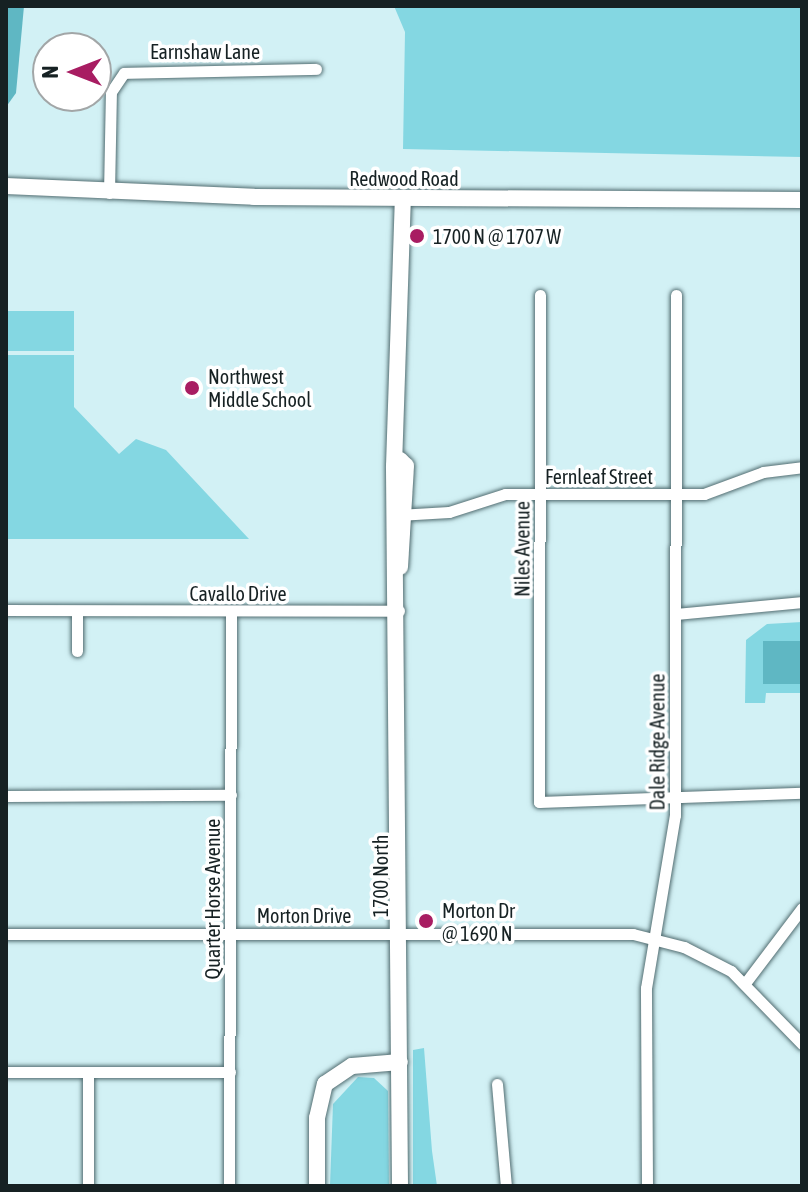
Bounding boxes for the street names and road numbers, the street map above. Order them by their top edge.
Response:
street label: Earnshaw Lane [150,39,260,63]
street label: Redwood Road [349,166,459,190]
street label: Fernleaf Street [545,464,653,488]
street label: Niles Avenue [510,501,534,597]
street label: Cavallo Drive [190,581,286,605]
street label: Dale Ridge Avenue [645,674,669,810]
street label: Quarter Horse Avenue [200,819,224,979]
street label: 1700 North [368,835,392,917]
street label: Morton Drive [257,903,351,927]

